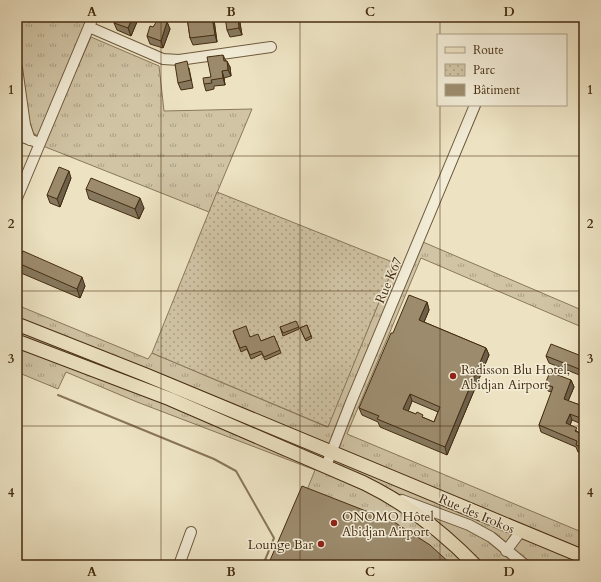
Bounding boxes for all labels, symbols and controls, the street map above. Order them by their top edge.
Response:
text: A [87,3,97,21]
text: B [226,3,236,21]
text: C [365,3,375,21]
text: D [503,3,515,21]
legend [437,34,567,106]
text: Route [473,42,504,58]
text: Parc [473,62,496,78]
text: 1 [8,81,14,99]
text: 1 [587,81,593,99]
text: Bâtiment [473,82,520,98]
text: 2 [8,215,15,233]
text: 2 [587,215,594,233]
street label: Rue K67 [371,254,407,306]
text: 3 [8,350,15,368]
text: 3 [587,350,594,368]
place label: Radisson Blu Hotel, Abidjan Airport [461,361,570,394]
marker: Radisson Blu Hotel, Abidjan Airport [448,371,458,381]
text: 4 [8,484,15,502]
text: 4 [587,484,594,502]
street label: Rue des Irokos [436,490,517,538]
place label: ONOMO Hôtel Abidjan Airport [342,508,434,541]
marker: ONOMO Hôtel Abidjan Airport [329,518,339,528]
place label: Lounge Bar [248,536,313,554]
marker: Lounge Bar [316,539,326,549]
text: A [87,563,97,581]
text: B [226,563,236,581]
text: C [365,563,375,581]
text: D [503,563,515,581]

